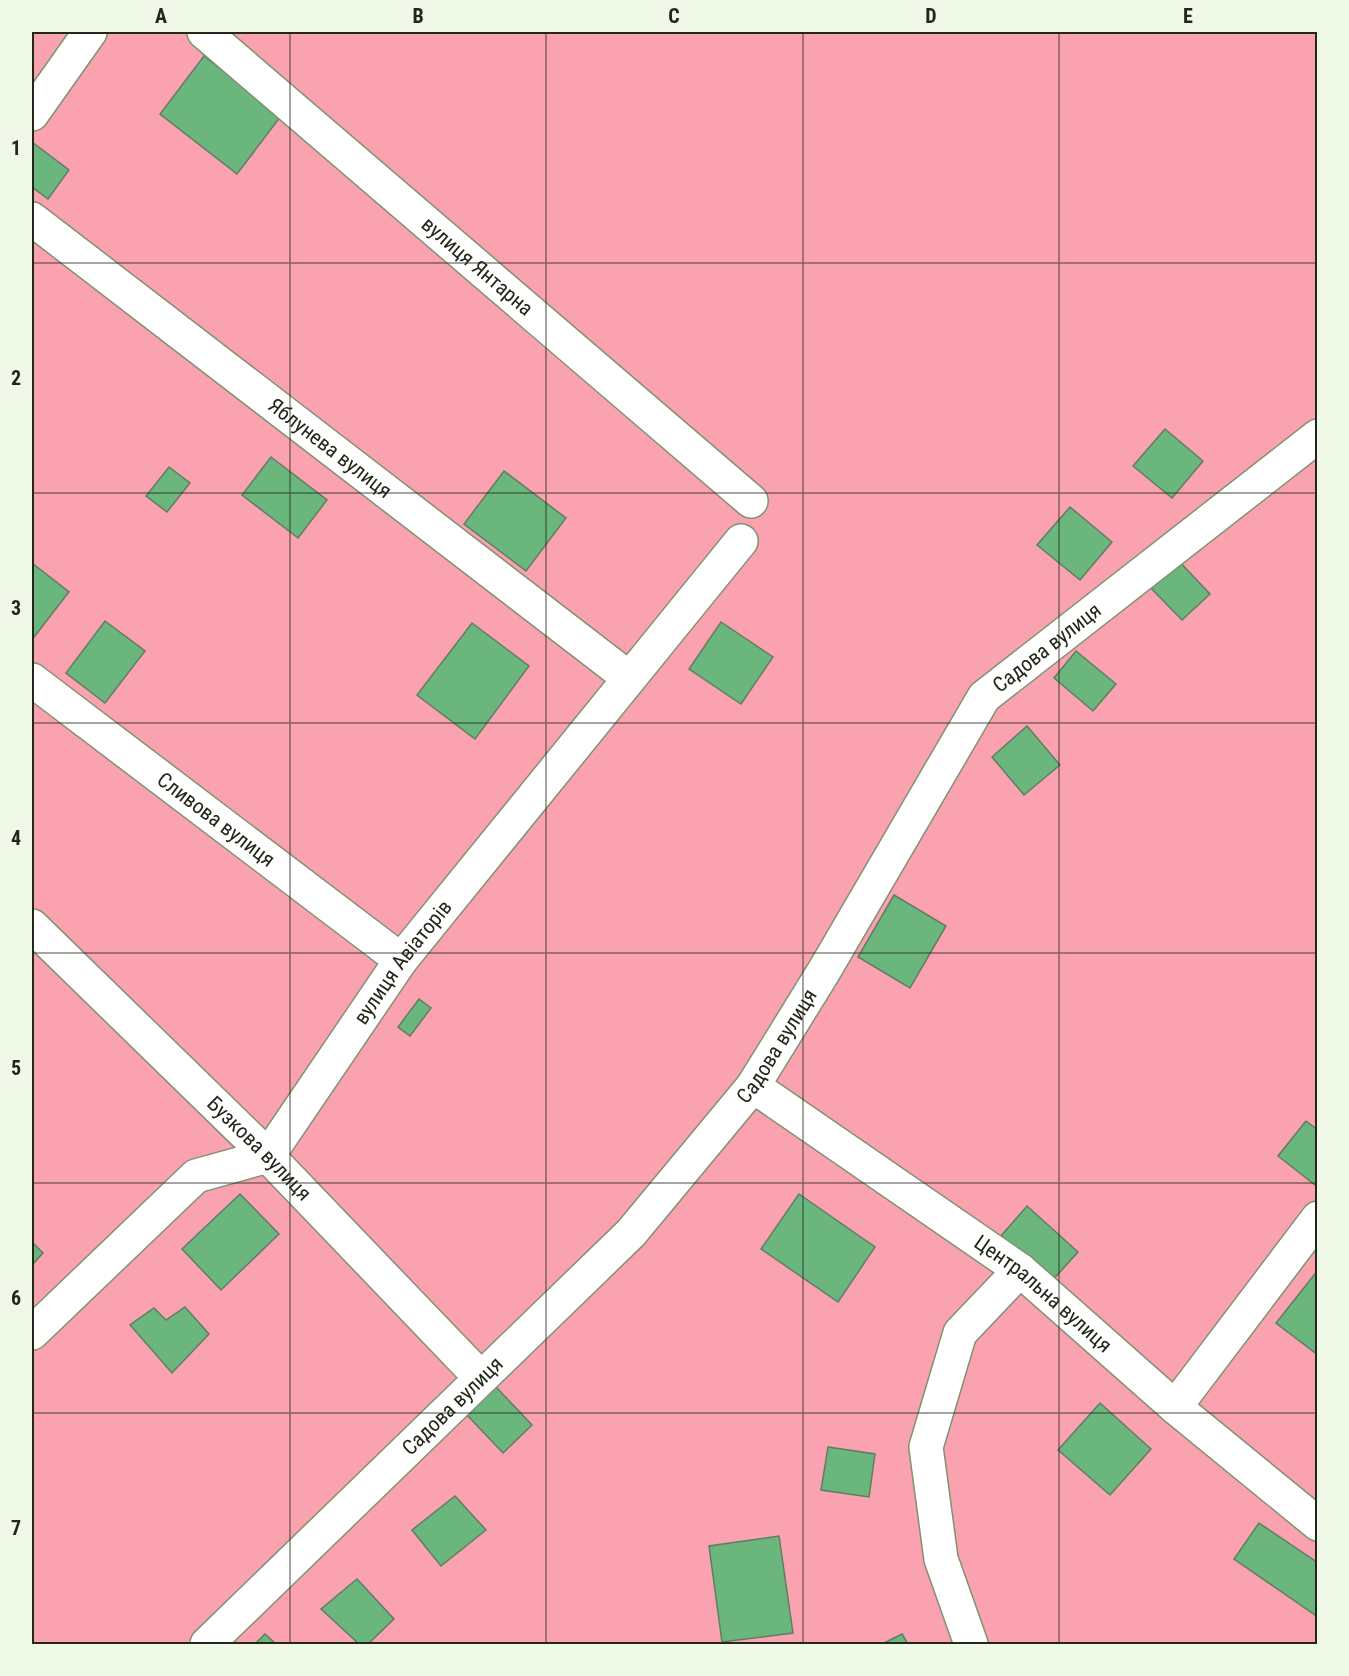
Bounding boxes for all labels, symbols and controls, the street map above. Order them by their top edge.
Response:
text: A [155,4,167,28]
text: B [412,4,424,28]
text: C [668,4,680,28]
text: D [925,4,937,28]
text: E [1183,4,1193,28]
text: 1 [11,136,21,160]
street label: вулиця Янтарна [417,212,538,321]
text: 2 [11,366,21,390]
street label: Яблунева вулиця [264,393,396,503]
text: 3 [11,596,21,620]
street label: Садова вулиця [988,598,1106,697]
street label: Сливова вулиця [152,767,280,872]
text: 4 [11,826,21,850]
street label: вулиця Авіаторів [349,895,457,1029]
street label: Садова вулиця [732,985,822,1108]
text: 5 [11,1056,21,1080]
street label: Бузкова вулиця [202,1092,316,1205]
street label: Центральна вулиця [970,1230,1117,1357]
text: 6 [11,1286,21,1310]
street label: Садова вулиця [397,1352,508,1460]
text: 7 [11,1516,21,1540]

